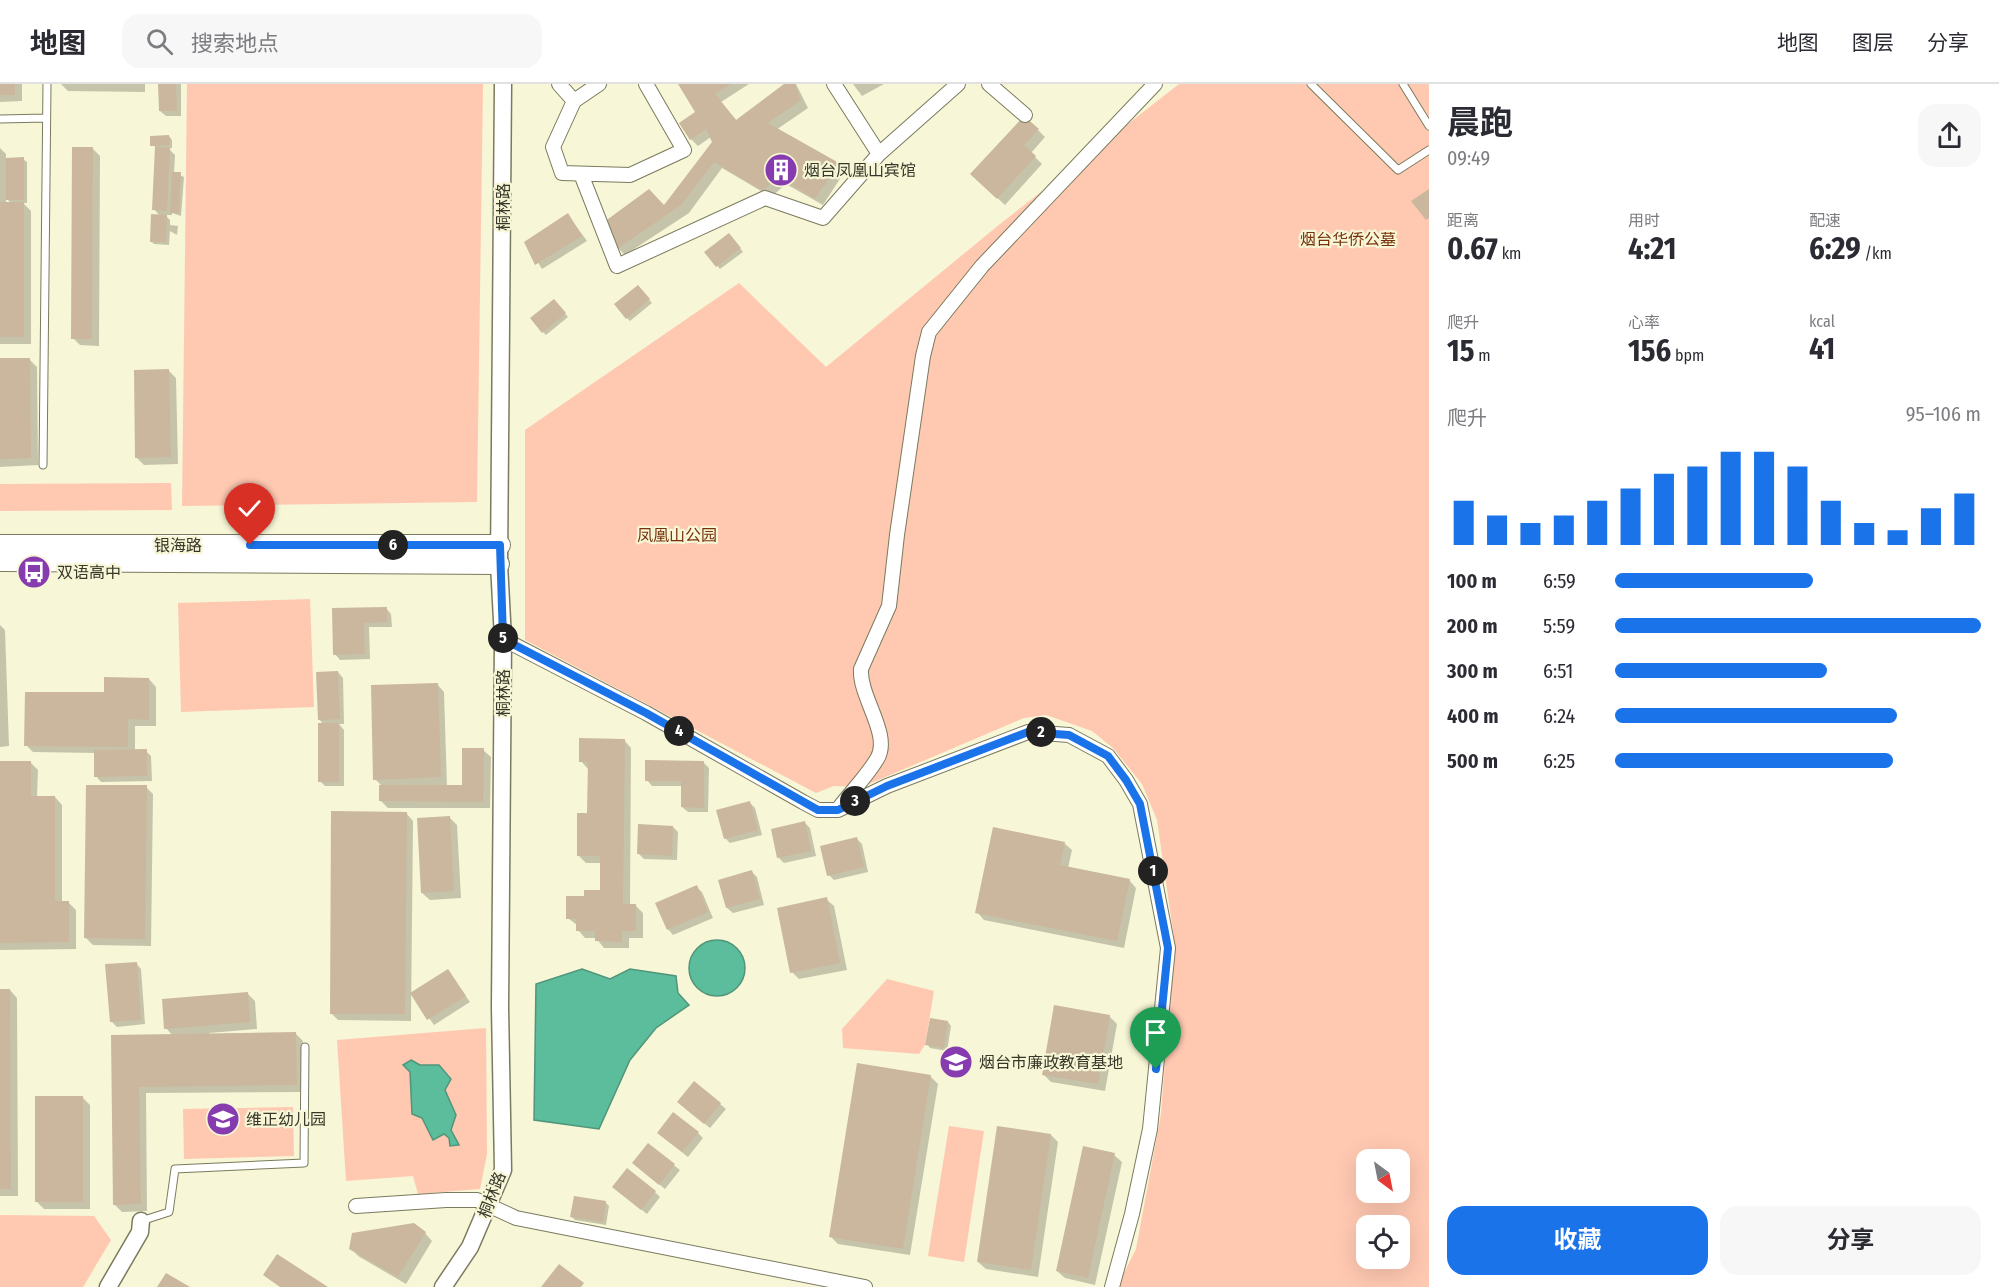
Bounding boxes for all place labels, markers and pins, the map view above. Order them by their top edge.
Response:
building icon: 烟台凤凰山宾馆 [763,152,799,188]
place label: 烟台凤凰山宾馆 [804,161,916,180]
pin [224,483,275,545]
pin: 6 [378,530,408,560]
bus stop icon: 双语高中 [16,554,52,590]
place label: 双语高中 [57,563,121,582]
pin: 5 [488,623,518,653]
pin: 4 [664,716,694,746]
pin: 2 [1026,717,1056,747]
pin: 3 [840,786,870,816]
pin: 1 [1138,856,1168,886]
pin [1130,1007,1181,1069]
school or university icon: 烟台市廉政教育基地 [938,1044,974,1080]
place label: 烟台市廉政教育基地 [979,1053,1123,1072]
school or university icon: 维正幼儿园 [205,1101,241,1137]
place label: 维正幼儿园 [246,1110,326,1129]

